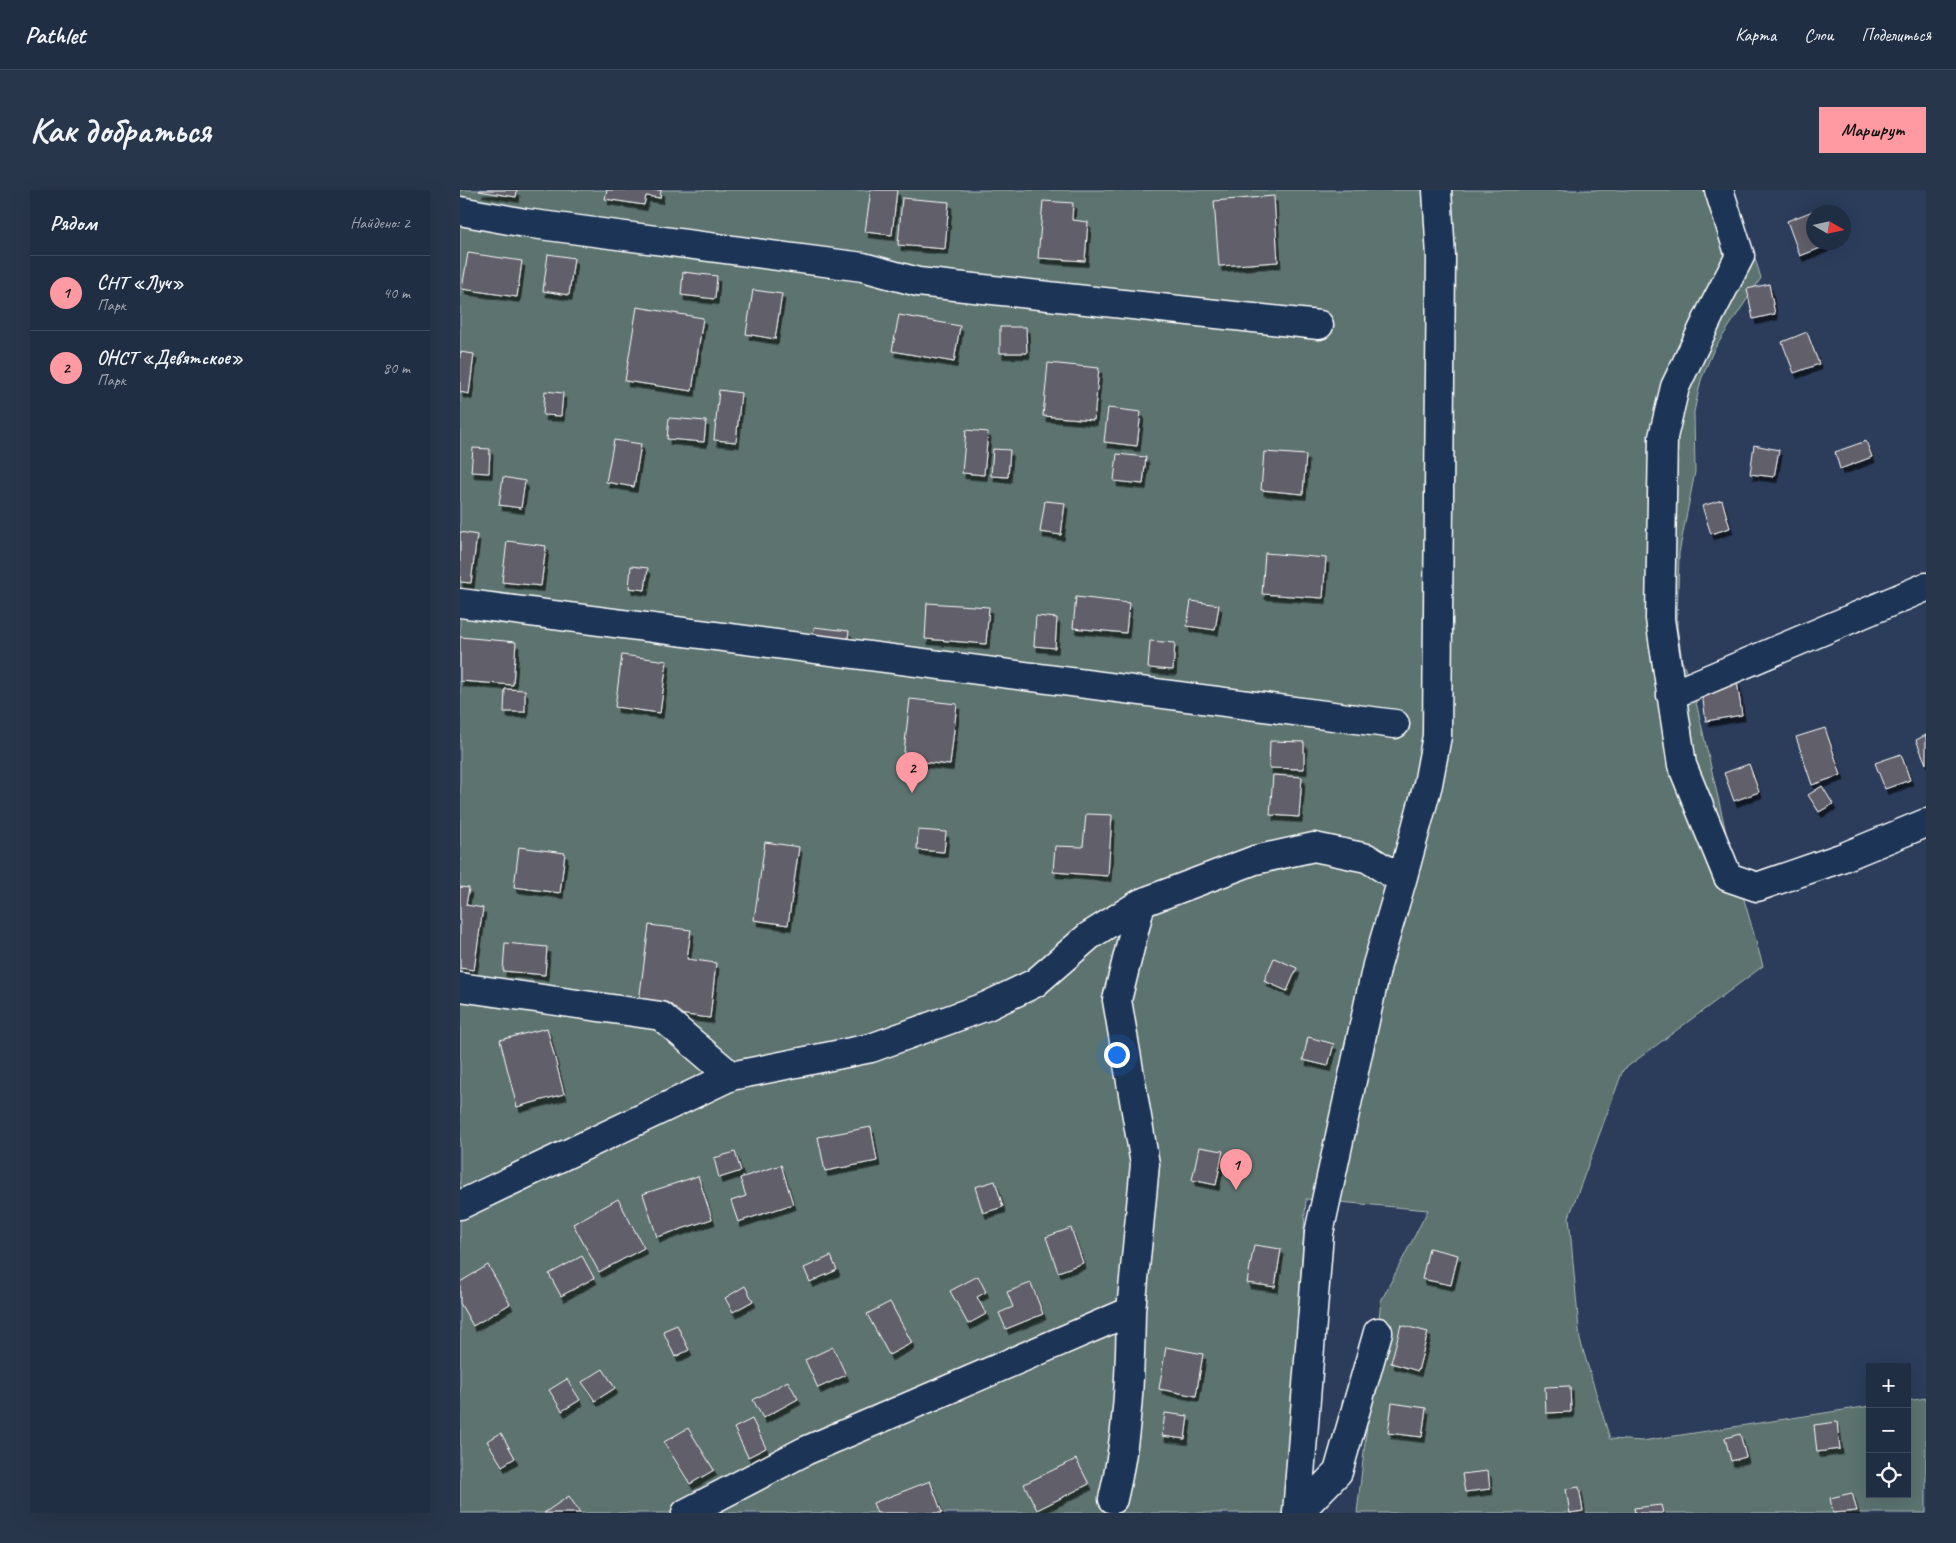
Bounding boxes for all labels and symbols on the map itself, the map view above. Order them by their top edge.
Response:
north arrow [1806,205,1851,250]
pin: 2 [896,752,928,793]
your location [1104,1042,1130,1068]
pin: 1 [1220,1149,1252,1190]

